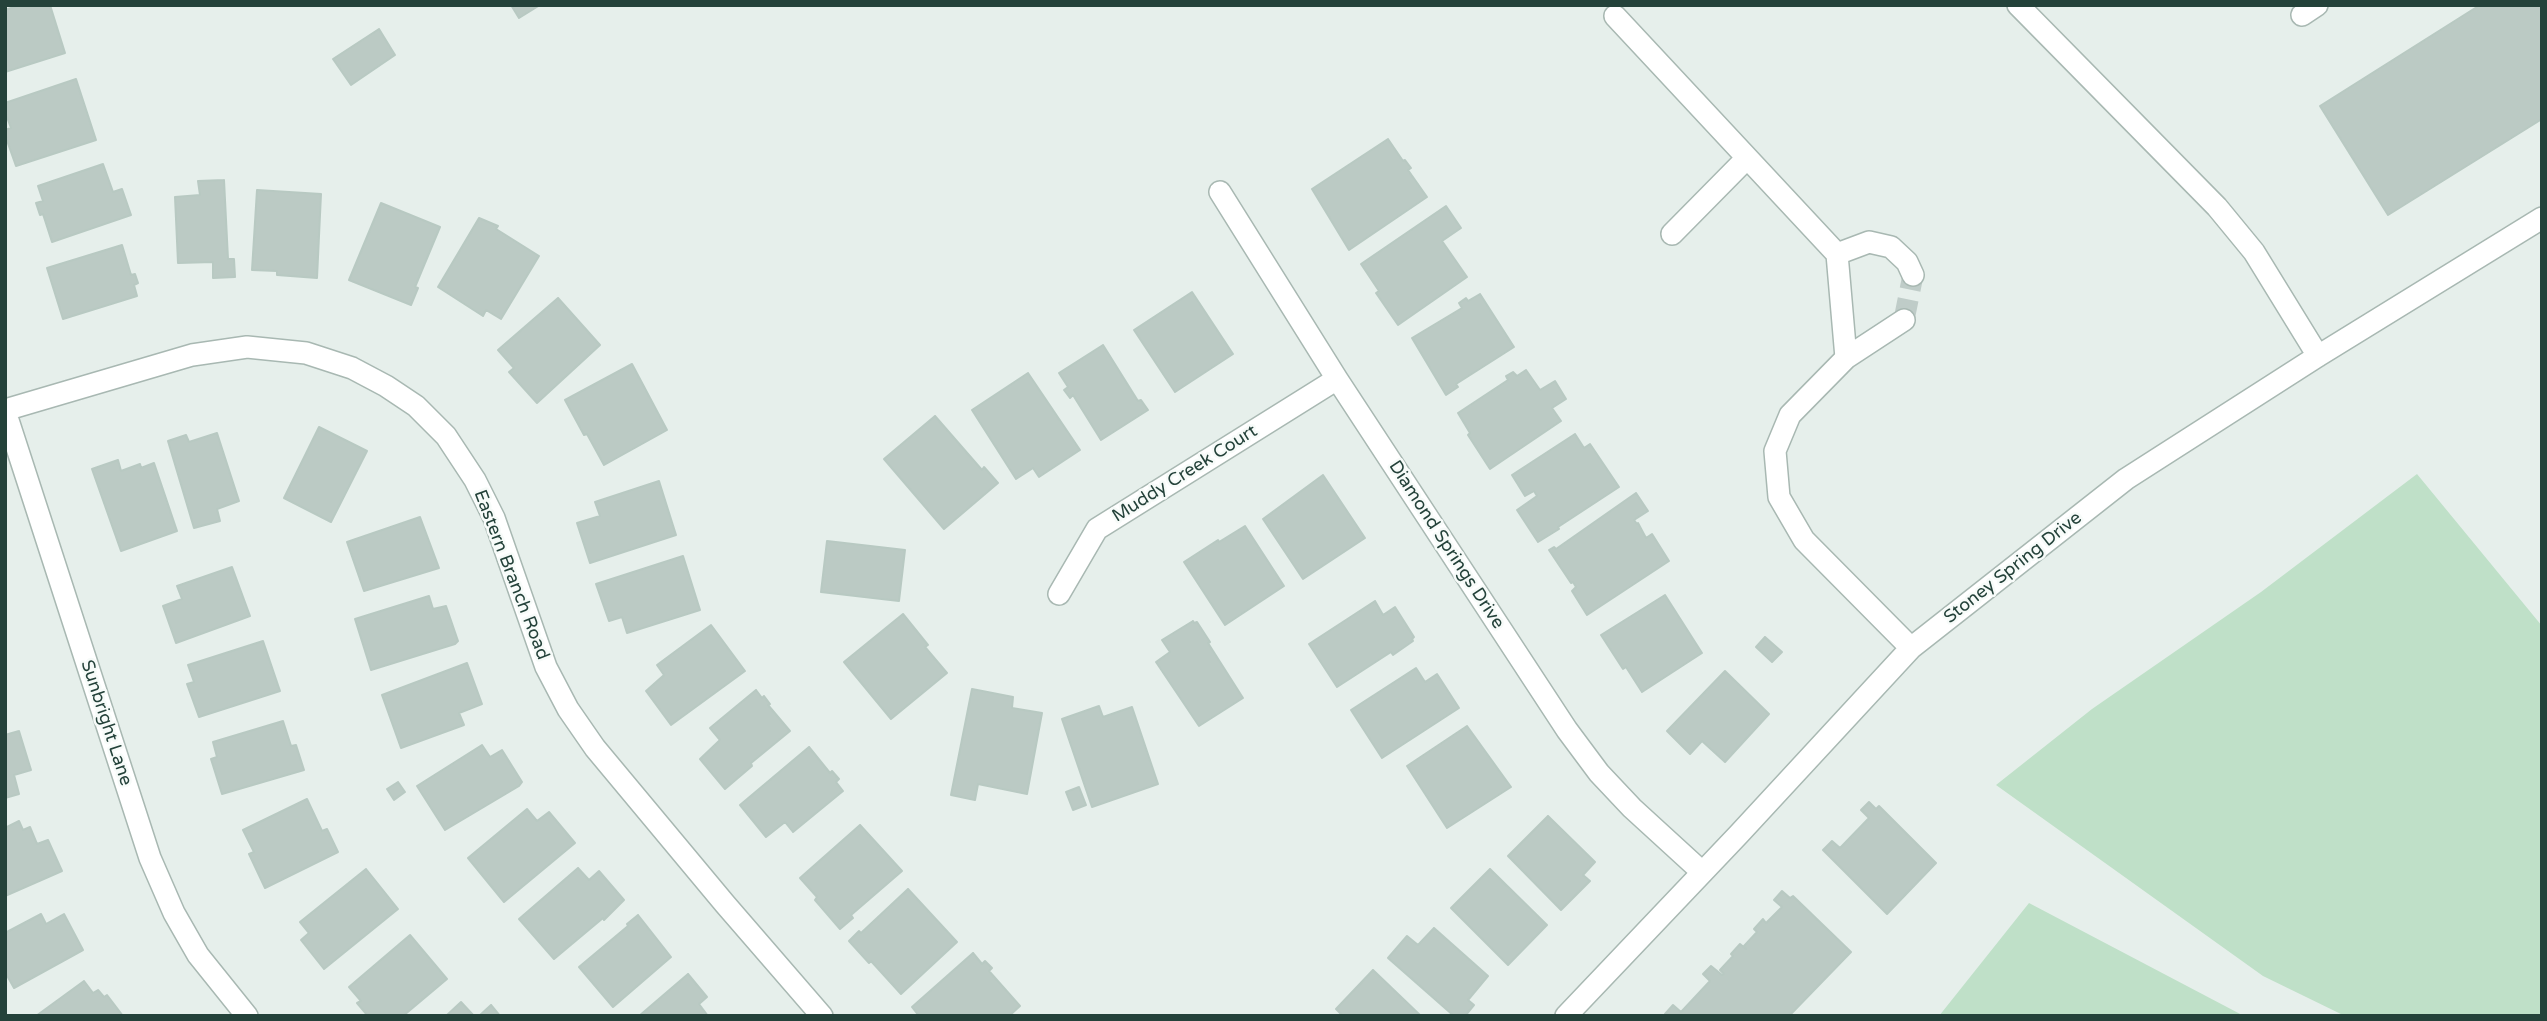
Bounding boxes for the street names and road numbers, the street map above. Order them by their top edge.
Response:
street label: Muddy Creek Court [1108,421,1262,527]
street label: Diamond Springs Drive [1384,457,1508,633]
street label: Eastern Branch Road [469,487,553,663]
street label: Stoney Spring Drive [1940,508,2086,628]
street label: Sunbright Lane [76,657,136,789]

